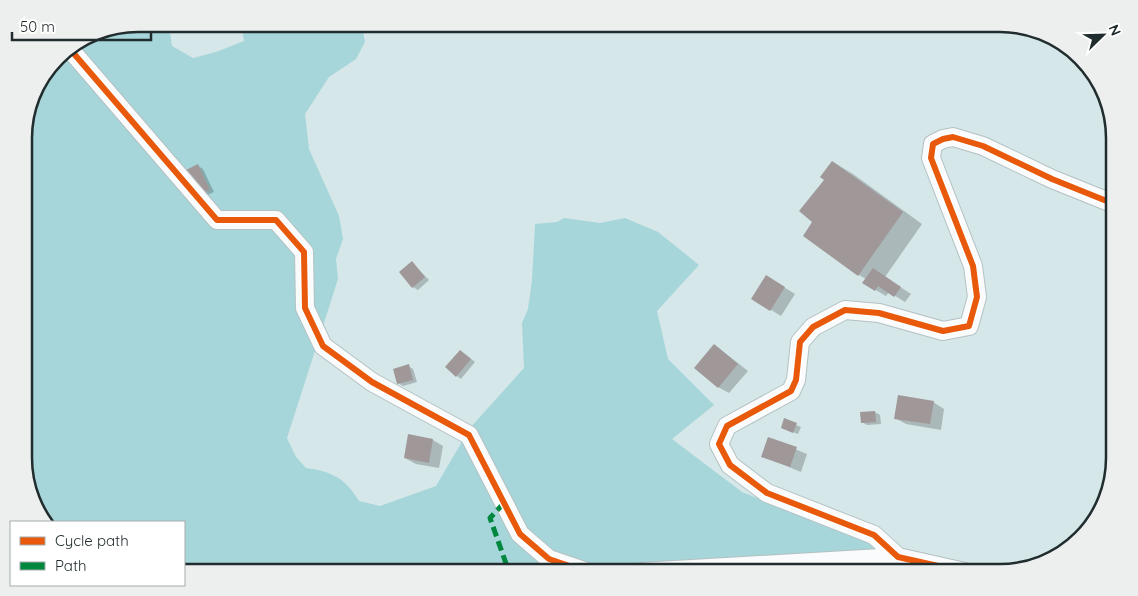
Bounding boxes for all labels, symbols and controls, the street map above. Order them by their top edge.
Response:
scale bar [12,10,151,42]
north arrow [1078,10,1128,60]
text: 50 m [20,17,55,36]
text: N [1105,22,1125,38]
legend [10,521,185,586]
text: Cycle path [55,531,129,550]
text: Path [55,556,87,575]

